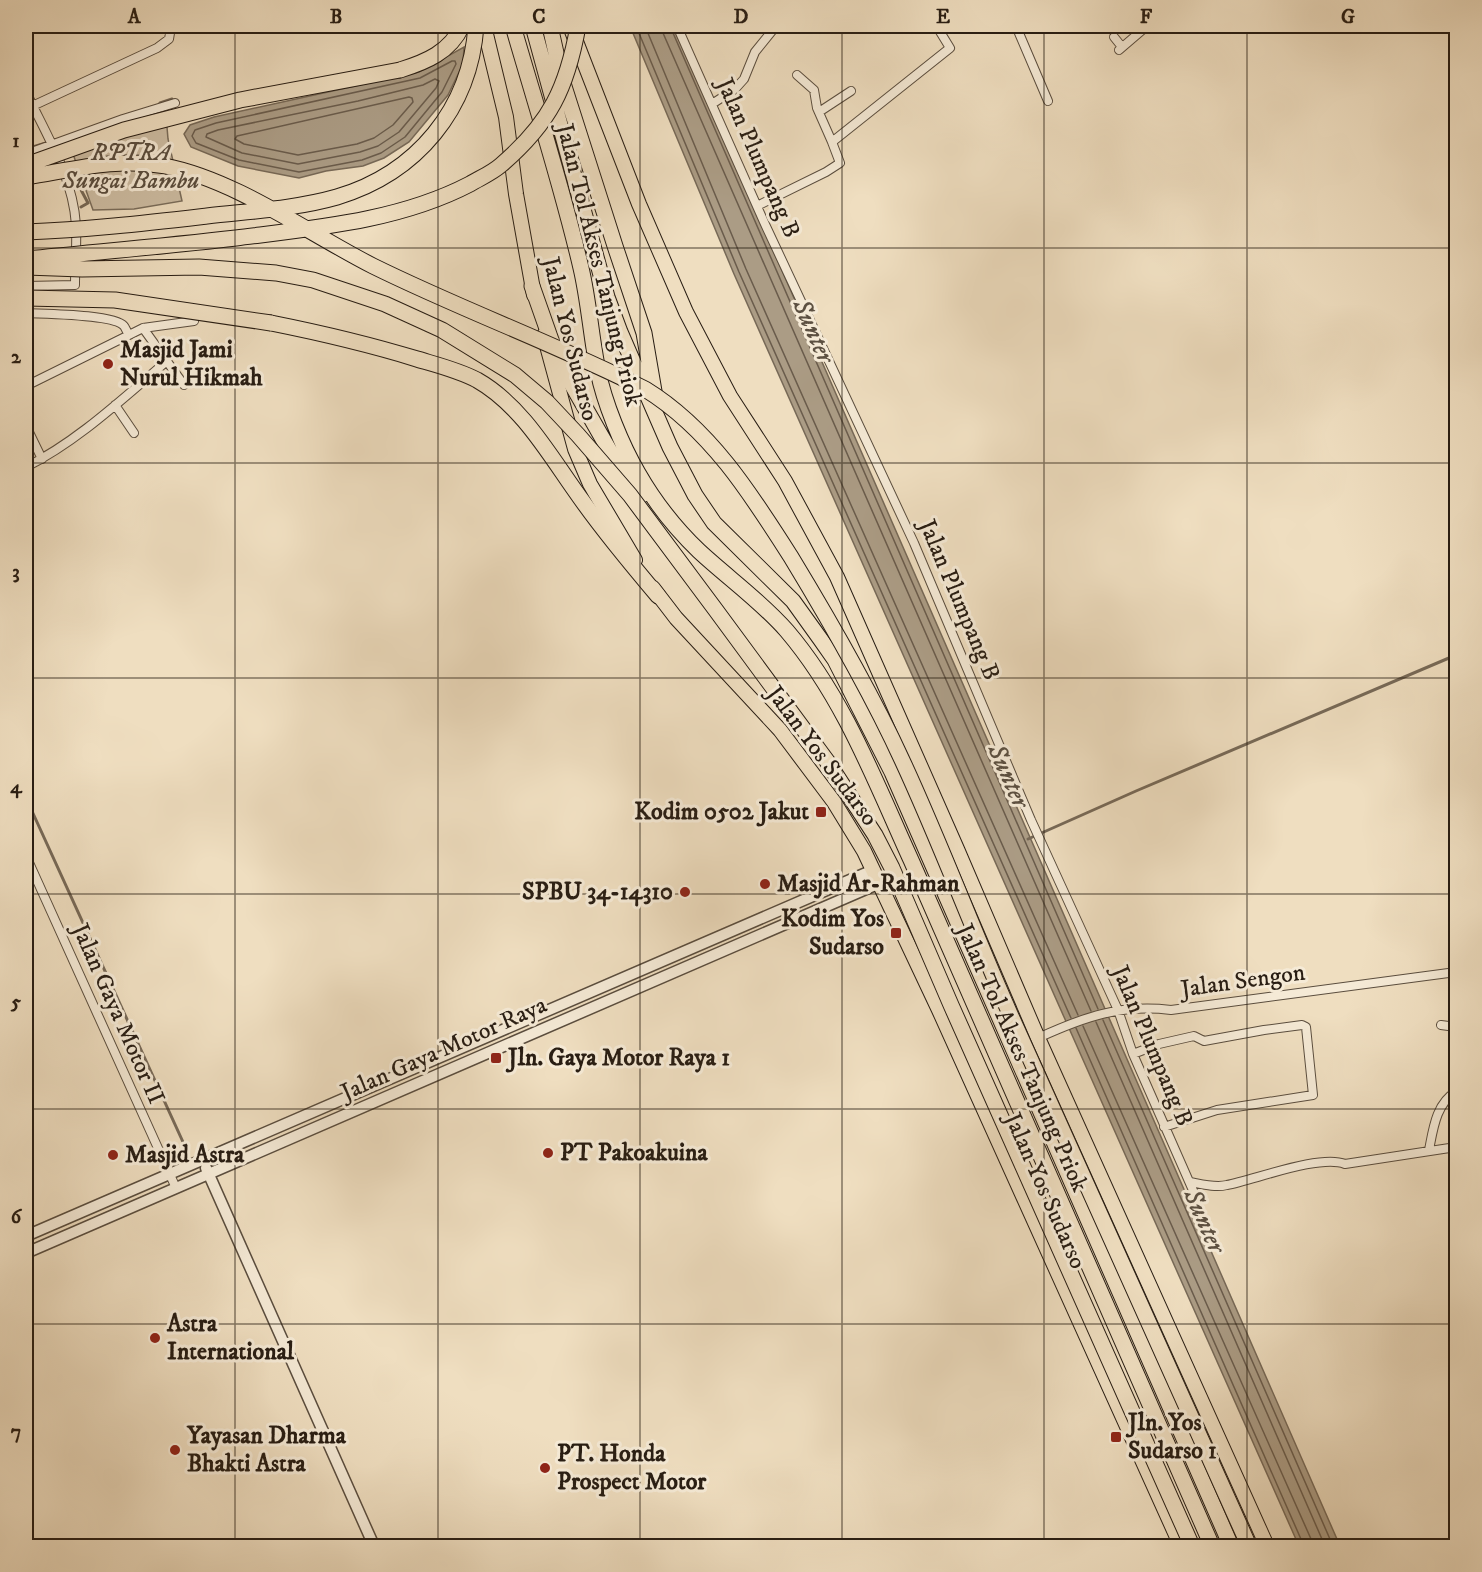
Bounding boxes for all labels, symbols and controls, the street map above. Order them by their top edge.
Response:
text: A [127,5,142,30]
text: B [330,5,342,30]
text: C [532,5,546,30]
text: D [734,5,749,30]
text: E [936,5,950,30]
text: F [1140,5,1153,30]
text: G [1341,5,1355,30]
street label: Jalan Plumpang B [709,72,807,243]
street label: Jalan Tol Akses Tanjung Priok [549,119,649,410]
text: 1 [12,129,20,154]
park label: RPTRA Sungai Bambu [62,138,199,196]
street label: Jalan Yos Sudarso [535,252,605,424]
water label: Sunter [784,293,842,370]
place label: Masjid Jami Nurul Hikmah [120,335,263,393]
text: 2 [11,345,22,370]
marker: Masjid Jami Nurul Hikmah [101,357,115,371]
street label: Jalan Plumpang B [911,513,1006,685]
text: 3 [12,560,20,585]
street label: Jalan Yos Sudarso [758,678,884,832]
water label: Sunter [979,738,1037,815]
text: 4 [10,775,23,800]
place label: Kodim 0502 Jakut [634,797,809,827]
marker: Kodim 0502 Jakut [814,805,828,819]
place label: Masjid Ar-Rahman [777,869,960,899]
place label: SPBU 34-14310 [522,877,673,907]
marker: Masjid Ar-Rahman [758,877,772,891]
marker: SPBU 34-14310 [678,885,692,899]
place label: Kodim Yos Sudarso [781,904,884,962]
street label: Jalan Gaya Motor II [64,917,171,1109]
street label: Jalan Tol Akses Tanjung Priok [948,917,1095,1197]
marker: Kodim Yos Sudarso [889,926,903,940]
street label: Jalan Sengon [1177,957,1308,1005]
street label: Jalan Plumpang B [1104,959,1199,1131]
text: 5 [10,990,21,1015]
street label: Jalan Gaya Motor Raya [335,990,552,1109]
place label: Jln. Gaya Motor Raya 1 [505,1043,730,1073]
marker: Jln. Gaya Motor Raya 1 [489,1051,503,1065]
street label: Jalan Yos Sudarso [996,1106,1093,1274]
place label: PT Pakoakuina [560,1138,708,1168]
place label: Masjid Astra [125,1140,245,1170]
marker: PT Pakoakuina [541,1146,555,1160]
marker: Masjid Astra [106,1148,120,1162]
water label: Sunter [1175,1183,1233,1260]
text: 6 [11,1205,23,1230]
place label: Astra International [166,1309,295,1367]
marker: Astra International [148,1331,162,1345]
place label: Jln. Yos Sudarso 1 [1125,1408,1217,1466]
text: 7 [11,1420,21,1445]
place label: Yayasan Dharma Bhakti Astra [186,1421,347,1479]
marker: Jln. Yos Sudarso 1 [1109,1430,1123,1444]
place label: PT. Honda Prospect Motor [557,1439,707,1497]
marker: Yayasan Dharma Bhakti Astra [168,1443,182,1457]
marker: PT. Honda Prospect Motor [538,1461,552,1475]

